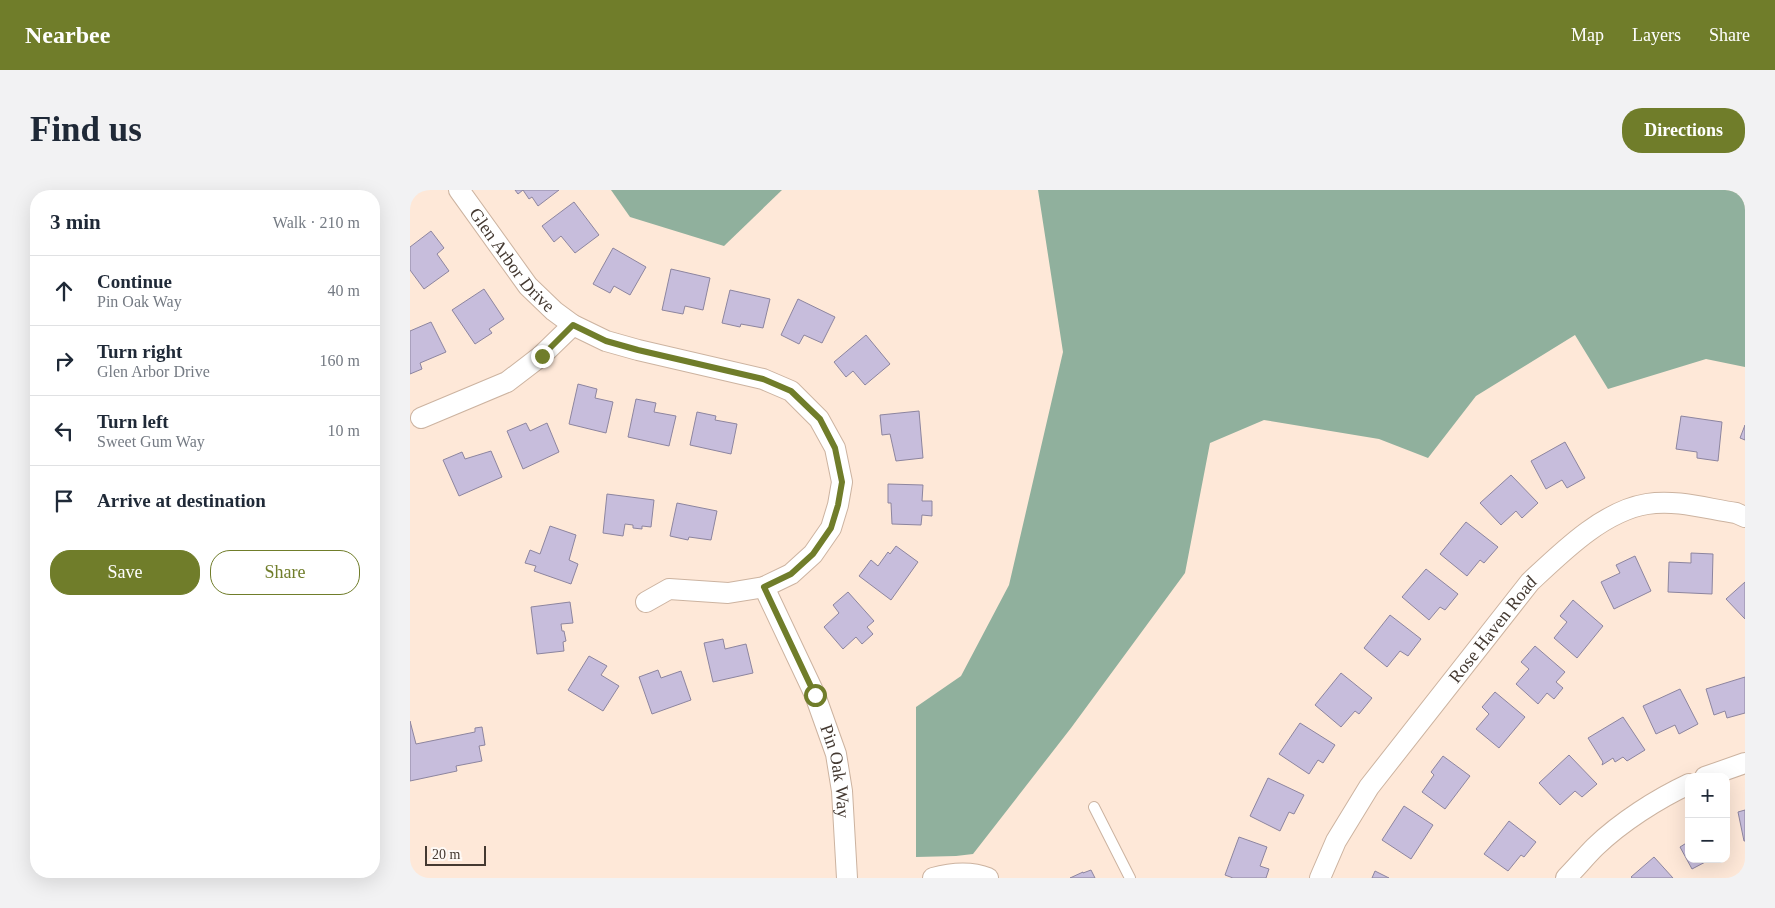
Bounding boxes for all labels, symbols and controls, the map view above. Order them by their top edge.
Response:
text: Nearbee [25,22,110,48]
text: Map [1571,25,1604,45]
text: Layers [1632,25,1681,45]
text: Share [1709,25,1750,45]
button: Directions [1622,108,1745,153]
text: Find us [30,110,142,149]
street label: Glen Arbor Drive [465,204,559,316]
text: 3 min [50,210,101,234]
text: Walk · 210 m [273,214,360,231]
text: Continue [97,271,172,292]
icon: ahead [50,277,78,305]
text: 40 m [328,282,360,299]
text: Pin Oak Way [97,293,182,310]
text: Turn right [97,341,182,362]
route end [531,345,554,368]
icon: right [50,347,78,375]
text: 160 m [320,352,360,369]
text: Glen Arbor Drive [97,363,210,380]
text: Turn left [97,411,169,432]
icon: left [50,417,78,445]
text: 10 m [328,422,360,439]
text: Sweet Gum Way [97,433,205,450]
icon: arrive [50,487,78,515]
text: Arrive at destination [97,490,266,511]
button: Save [50,550,200,595]
button: Share [210,550,360,595]
street label: Rose Haven Road [1445,571,1540,687]
route start [804,684,827,707]
street label: Pin Oak Way [816,722,854,819]
map controls [1685,773,1730,863]
button: + [1685,773,1730,818]
button: − [1685,818,1730,863]
scale bar [425,843,486,866]
text: 20 m [432,847,460,862]

